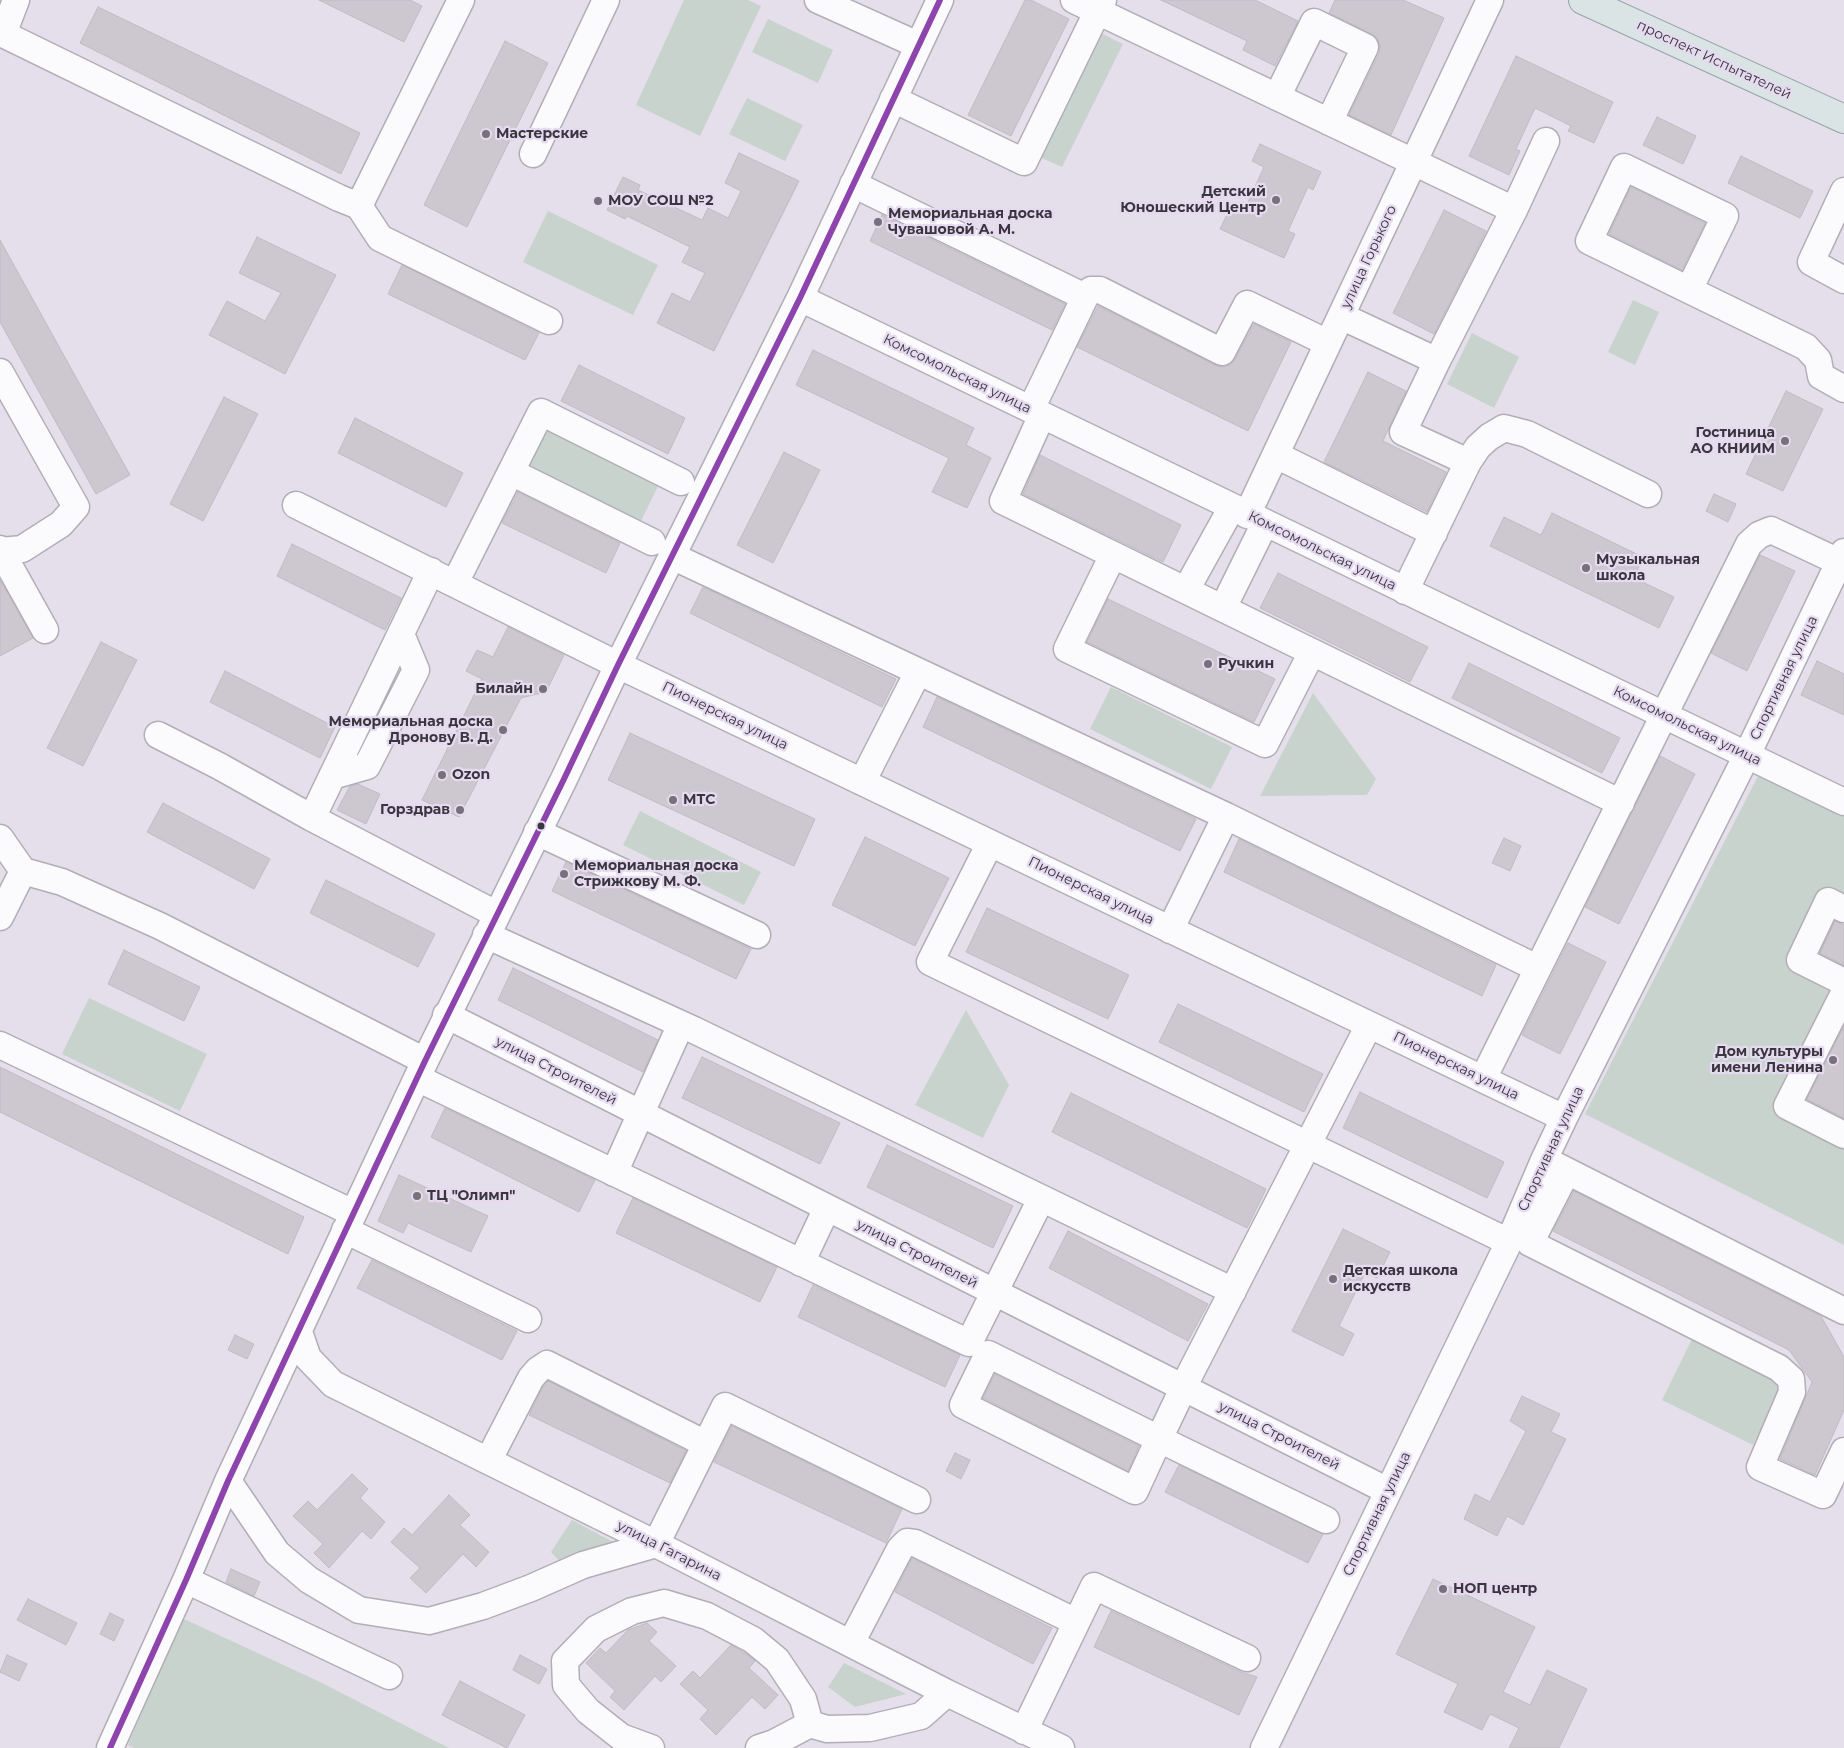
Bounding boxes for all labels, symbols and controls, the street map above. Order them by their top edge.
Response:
street label: проспект Испытателей [1634,17,1794,103]
place label: Мастерские [496,126,588,142]
marker: Мастерские [480,128,492,140]
place label: Детский Юношеский Центр [1120,184,1266,216]
place label: МОУ СОШ №2 [608,193,713,209]
marker: Детский Юношеский Центр [1270,194,1282,206]
marker: МОУ СОШ №2 [592,195,604,207]
street label: улица Горького [1338,203,1400,311]
place label: Мемориальная доска Чувашовой А. М. [888,206,1052,238]
marker: Мемориальная доска Чувашовой А. М. [872,216,884,228]
street label: Комсомольская улица [880,331,1034,417]
place label: Гостиница АО КНИИМ [1690,425,1775,458]
marker: Гостиница АО КНИИМ [1779,435,1791,447]
street label: Комсомольская улица [1245,508,1399,594]
place label: Музыкальная школа [1596,552,1700,584]
marker: Музыкальная школа [1580,562,1592,574]
street label: Спортивная улица [1747,613,1821,743]
place label: Ручкин [1218,656,1274,672]
marker: Ручкин [1202,658,1214,670]
street label: Пионерская улица [659,678,791,754]
place label: Билайн [475,681,533,697]
marker: Билайн [537,683,549,695]
street label: Комсомольская улица [1610,683,1764,769]
place label: Мемориальная доска Дронову В. Д. [329,714,493,746]
marker: Мемориальная доска Дронову В. Д. [497,724,509,736]
place label: Ozon [452,767,490,783]
marker: Ozon [436,769,448,781]
place label: МТС [683,792,715,808]
marker: МТС [667,794,679,806]
place label: Горздрав [380,802,450,818]
marker: Горздрав [454,804,466,816]
unlabelled marker [536,821,546,831]
street label: Пионерская улица [1025,853,1157,929]
place label: Мемориальная доска Стрижкову М. Ф. [574,858,738,890]
marker: Мемориальная доска Стрижкову М. Ф. [558,868,570,880]
street label: Пионерская улица [1390,1028,1522,1104]
street label: улица Строителей [493,1033,619,1109]
place label: Дом культуры имени Ленина [1711,1044,1823,1076]
marker: Дом культуры имени Ленина [1827,1054,1839,1066]
street label: Спортивная улица [1515,1084,1587,1214]
place label: ТЦ "Олимп" [427,1188,515,1204]
marker: ТЦ "Олимп" [411,1190,423,1202]
street label: улица Строителей [854,1216,980,1292]
place label: Детская школа искусств [1343,1263,1458,1295]
marker: Детская школа искусств [1327,1273,1339,1285]
street label: улица Строителей [1216,1398,1342,1474]
street label: Спортивная улица [1340,1449,1414,1579]
street label: улица Гагарина [614,1517,724,1585]
place label: НОП центр [1453,1581,1537,1597]
marker: НОП центр [1437,1583,1449,1595]

